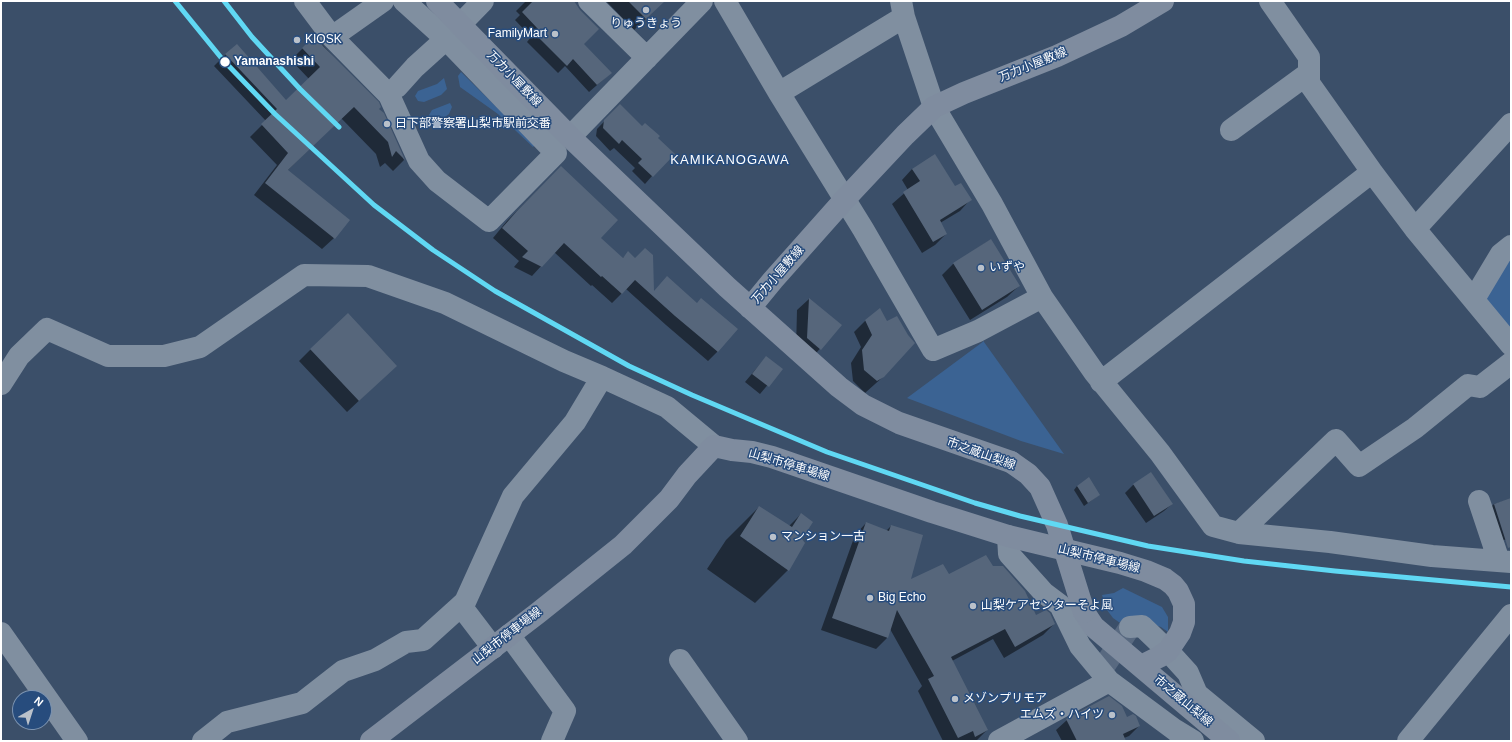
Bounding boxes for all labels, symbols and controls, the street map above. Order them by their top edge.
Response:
marker: りゅうきょう [641,5,651,15]
place label: りゅうきょう [610,17,682,31]
place label: FamilyMart [488,27,547,41]
marker: FamilyMart [550,29,560,39]
place label: KIOSK [305,33,342,47]
marker: KIOSK [292,35,302,45]
street label: 万力小屋敷線 [997,45,1069,85]
street label: 万力小屋敷線 [484,48,544,110]
marker: Yamanashishi [218,55,232,69]
place label: Yamanashishi [234,55,314,69]
place label: 日下部警察署山梨市駅前交番 [395,117,551,131]
marker: 日下部警察署山梨市駅前交番 [382,119,392,129]
district label: KAMIKANOGAWA [670,152,790,168]
street label: 万力小屋敷線 [749,243,807,307]
place label: いずや [989,261,1025,275]
marker: いずや [976,263,986,273]
street label: 市之蔵山梨線 [945,435,1017,473]
street label: 山梨市停車場線 [747,446,831,484]
place label: マンション一古 [781,530,865,544]
marker: マンション一古 [768,532,778,542]
street label: 山梨市停車場線 [1057,542,1141,576]
place label: Big Echo [878,591,926,605]
marker: Big Echo [865,593,875,603]
place label: 山梨ケアセンターそよ風 [981,599,1113,613]
marker: 山梨ケアセンターそよ風 [968,601,978,611]
street label: 山梨市停車場線 [469,604,545,668]
street label: 市之蔵山梨線 [1151,672,1215,730]
north arrow [12,690,52,730]
place label: メゾンプリモア [963,692,1047,706]
text: N [32,694,46,709]
marker: メゾンプリモア [950,694,960,704]
place label: エムズ・ハイツ [1020,708,1104,722]
marker: エムズ・ハイツ [1107,710,1117,720]

